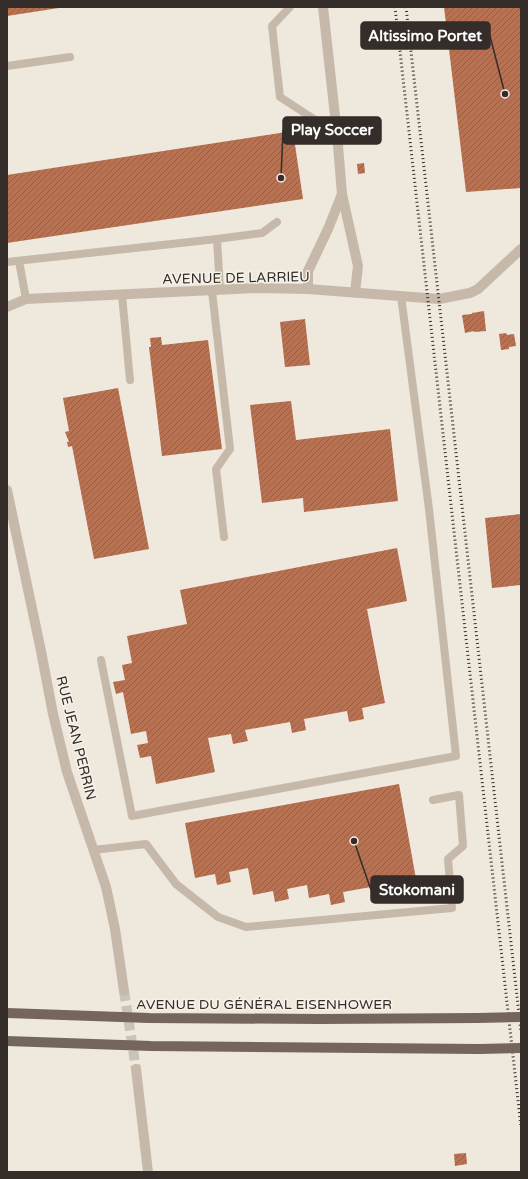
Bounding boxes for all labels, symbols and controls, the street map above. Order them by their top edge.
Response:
callout: Altissimo Portet [361,22,490,49]
text: Altissimo Portet [368,27,482,45]
callout: Play Soccer [283,117,381,144]
text: Play Soccer [291,121,373,140]
street label: AVENUE DE LARRIEU [162,268,310,288]
street label: RUE JEAN PERRIN [52,674,100,802]
callout: Stokomani [371,876,463,903]
text: Stokomani [379,881,455,899]
street label: AVENUE DU GÉNÉRAL EISENHOWER [136,996,392,1013]

